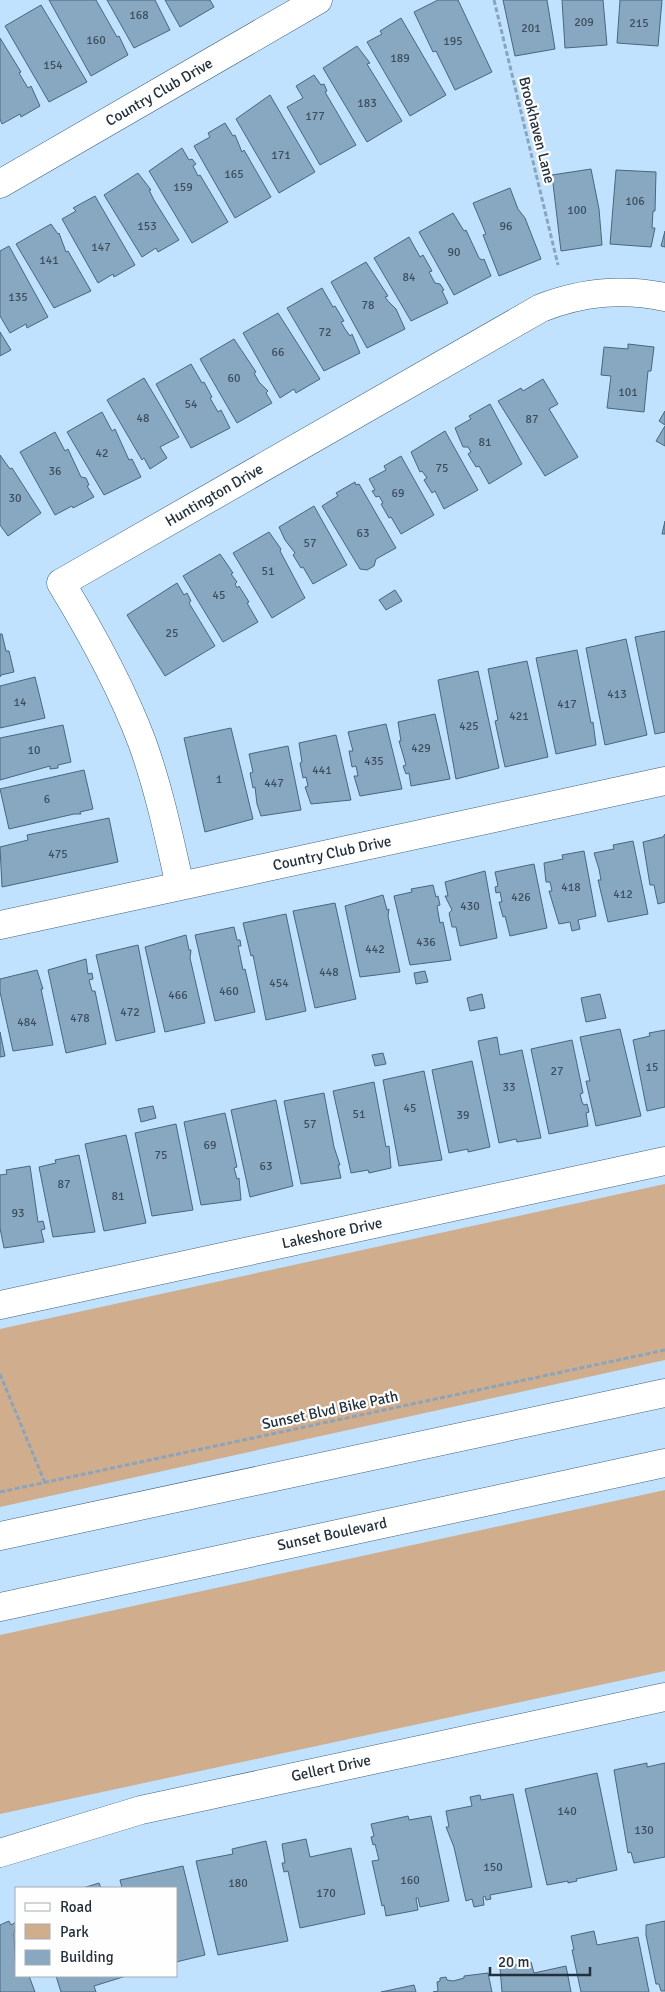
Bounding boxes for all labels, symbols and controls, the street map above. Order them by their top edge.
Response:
house number: 168 [129,8,149,23]
house number: 209 [574,15,594,30]
house number: 215 [629,16,649,31]
house number: 201 [521,21,541,36]
house number: 160 [86,33,106,48]
house number: 195 [443,34,463,49]
house number: 189 [390,51,410,66]
street label: Country Club Drive [102,54,216,130]
house number: 154 [43,58,63,73]
street label: Brookhaven Lane [515,75,559,185]
house number: 183 [357,96,377,111]
house number: 177 [305,109,325,124]
house number: 171 [271,148,291,163]
house number: 165 [224,167,244,182]
house number: 159 [173,180,193,195]
house number: 106 [625,194,645,209]
house number: 100 [567,203,587,218]
house number: 153 [137,219,157,234]
house number: 96 [500,219,512,234]
house number: 147 [91,240,111,255]
house number: 90 [448,245,460,260]
house number: 141 [39,253,59,268]
house number: 84 [403,270,416,285]
house number: 135 [8,290,28,305]
house number: 78 [362,298,374,313]
house number: 72 [319,325,331,340]
house number: 66 [272,345,284,360]
house number: 60 [228,371,240,386]
house number: 101 [618,385,638,400]
house number: 54 [185,397,198,412]
house number: 48 [137,411,149,426]
house number: 87 [526,412,538,427]
house number: 81 [479,435,491,450]
house number: 42 [96,446,108,461]
street label: Huntington Drive [162,460,266,530]
house number: 75 [436,461,448,476]
house number: 36 [49,464,61,479]
house number: 69 [392,486,404,501]
house number: 30 [9,491,21,506]
house number: 63 [357,526,369,541]
house number: 57 [304,536,316,551]
house number: 51 [262,564,274,579]
house number: 45 [213,588,225,603]
house number: 25 [166,626,178,641]
house number: 413 [607,687,627,702]
house number: 14 [14,695,27,710]
house number: 417 [557,697,577,712]
house number: 421 [509,709,529,724]
house number: 425 [459,719,479,734]
house number: 429 [411,741,431,756]
house number: 10 [28,743,40,758]
house number: 435 [364,754,384,769]
house number: 441 [312,763,332,778]
house number: 1 [216,772,222,787]
house number: 447 [264,776,284,791]
house number: 6 [44,792,50,807]
street label: Country Club Drive [271,832,393,874]
house number: 475 [48,847,68,862]
house number: 418 [561,880,581,895]
house number: 412 [613,887,633,902]
house number: 426 [511,890,531,905]
house number: 430 [460,899,480,914]
house number: 436 [416,935,436,950]
house number: 442 [365,942,385,957]
house number: 448 [319,965,339,980]
house number: 454 [269,976,289,991]
house number: 460 [219,984,239,999]
house number: 466 [168,988,188,1003]
house number: 472 [120,1005,140,1020]
house number: 478 [70,1011,90,1026]
house number: 484 [17,1015,37,1030]
house number: 15 [646,1060,658,1075]
house number: 27 [551,1064,563,1079]
house number: 33 [503,1080,515,1095]
house number: 45 [404,1101,416,1116]
house number: 51 [353,1107,365,1122]
house number: 39 [457,1108,469,1123]
house number: 57 [304,1117,316,1132]
house number: 69 [204,1138,216,1153]
house number: 75 [155,1148,167,1163]
house number: 63 [260,1159,272,1174]
house number: 87 [58,1177,70,1192]
house number: 81 [112,1189,124,1204]
house number: 93 [12,1206,24,1221]
street label: Lakeshore Drive [280,1214,384,1252]
street label: Sunset Blvd Bike Path [260,1387,400,1433]
street label: Sunset Boulevard [275,1514,389,1554]
street label: Gellert Drive [289,1751,373,1785]
house number: 140 [557,1804,577,1819]
house number: 130 [634,1823,654,1838]
house number: 150 [483,1860,503,1875]
house number: 160 [400,1873,420,1888]
house number: 180 [228,1876,248,1891]
house number: 170 [316,1886,336,1901]
legend [15,1887,178,1977]
text: Road [60,1898,92,1916]
text: Park [60,1923,89,1941]
scale bar [490,1944,590,1976]
text: Building [60,1948,114,1966]
text: 20 m [498,1953,529,1971]

